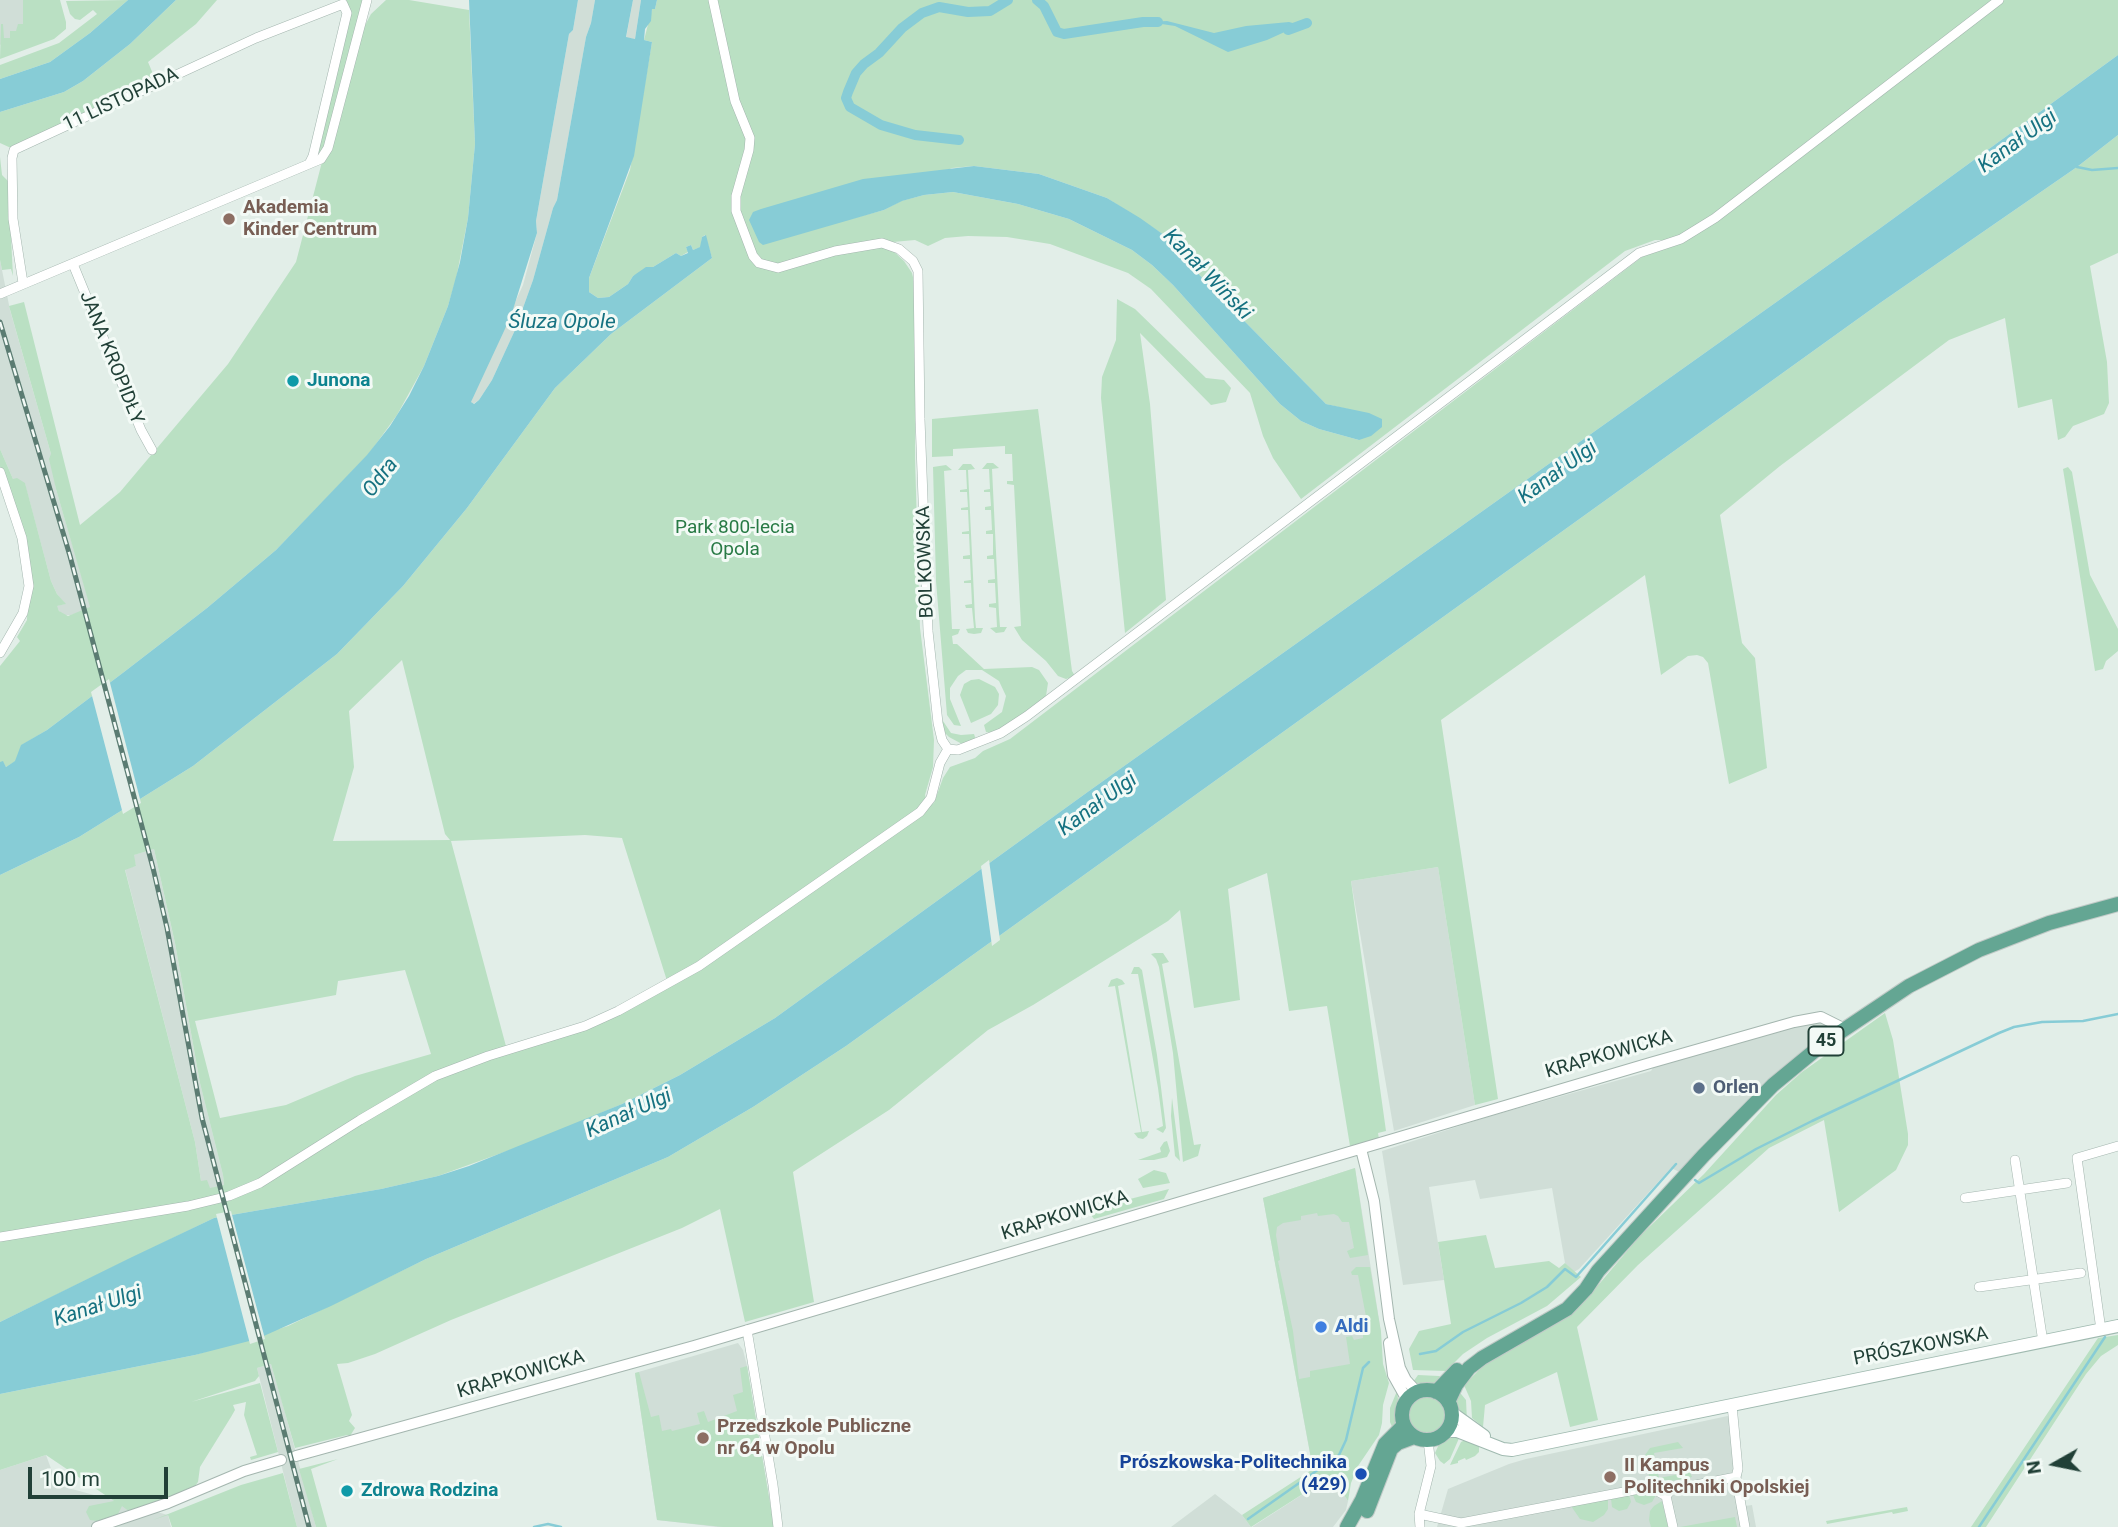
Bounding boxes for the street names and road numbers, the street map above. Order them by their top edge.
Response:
street label: 11 LISTOPADA [60,63,182,137]
street label: JANA KROPIDŁY [74,288,148,428]
street label: BOLKOWSKA [913,505,939,619]
street label: KRAPKOWICKA [1543,1026,1675,1084]
road number: 45 [1808,1026,1843,1056]
street label: KRAPKOWICKA [999,1186,1131,1246]
street label: PRÓSZKOWSKA [1852,1323,1990,1371]
street label: KRAPKOWICKA [455,1346,587,1404]

